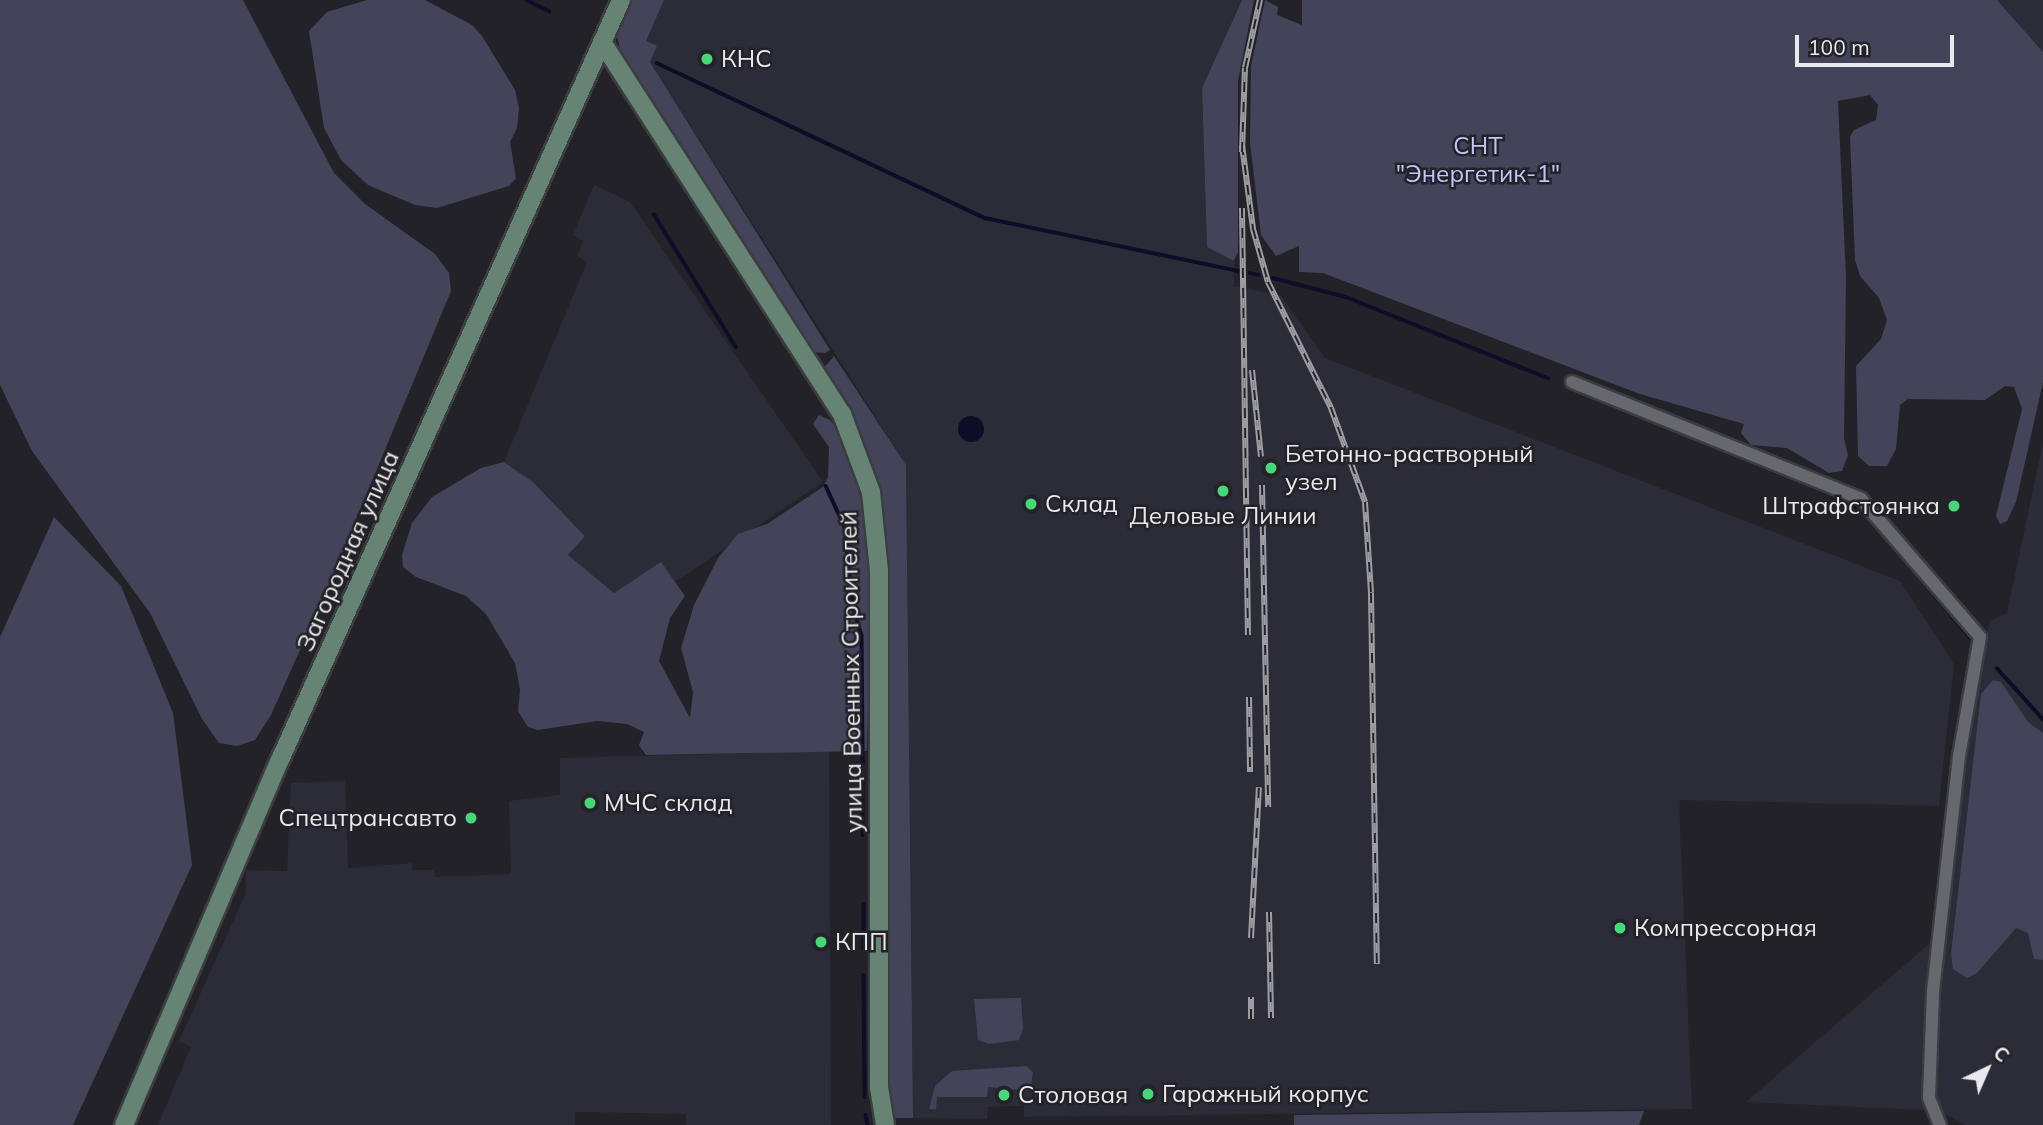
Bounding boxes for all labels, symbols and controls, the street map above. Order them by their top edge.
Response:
scale bar [1798,21,1957,65]
text: 100 m [1808,34,1870,60]
place label: КНС [721,45,772,73]
marker: КНС [699,51,715,67]
park label: СНТ "Энергетик-1" [1396,132,1560,188]
place label: Бетонно-растворный узел [1285,440,1533,496]
street label: Загородная улица [291,446,405,656]
marker: Бетонно-растворный узел [1263,460,1279,476]
marker: Деловые Линии [1215,483,1231,499]
place label: Склад [1045,490,1118,518]
place label: Штрафстоянка [1762,492,1940,520]
marker: Склад [1023,496,1039,512]
marker: Штрафстоянка [1946,498,1962,514]
place label: Деловые Линии [1130,502,1316,530]
street label: улица Военных Строителей [834,511,868,833]
place label: МЧС склад [604,789,732,817]
marker: МЧС склад [582,795,598,811]
place label: Спецтрансавто [279,804,457,832]
marker: Спецтрансавто [463,810,479,826]
place label: Компрессорная [1634,914,1817,942]
marker: Компрессорная [1612,920,1628,936]
place label: КПП [835,928,887,956]
marker: КПП [813,934,829,950]
north arrow [1952,1034,2022,1104]
text: С [1989,1041,2015,1067]
place label: Гаражный корпус [1162,1080,1369,1108]
place label: Столовая [1018,1081,1128,1109]
marker: Гаражный корпус [1140,1086,1156,1102]
marker: Столовая [996,1087,1012,1103]

